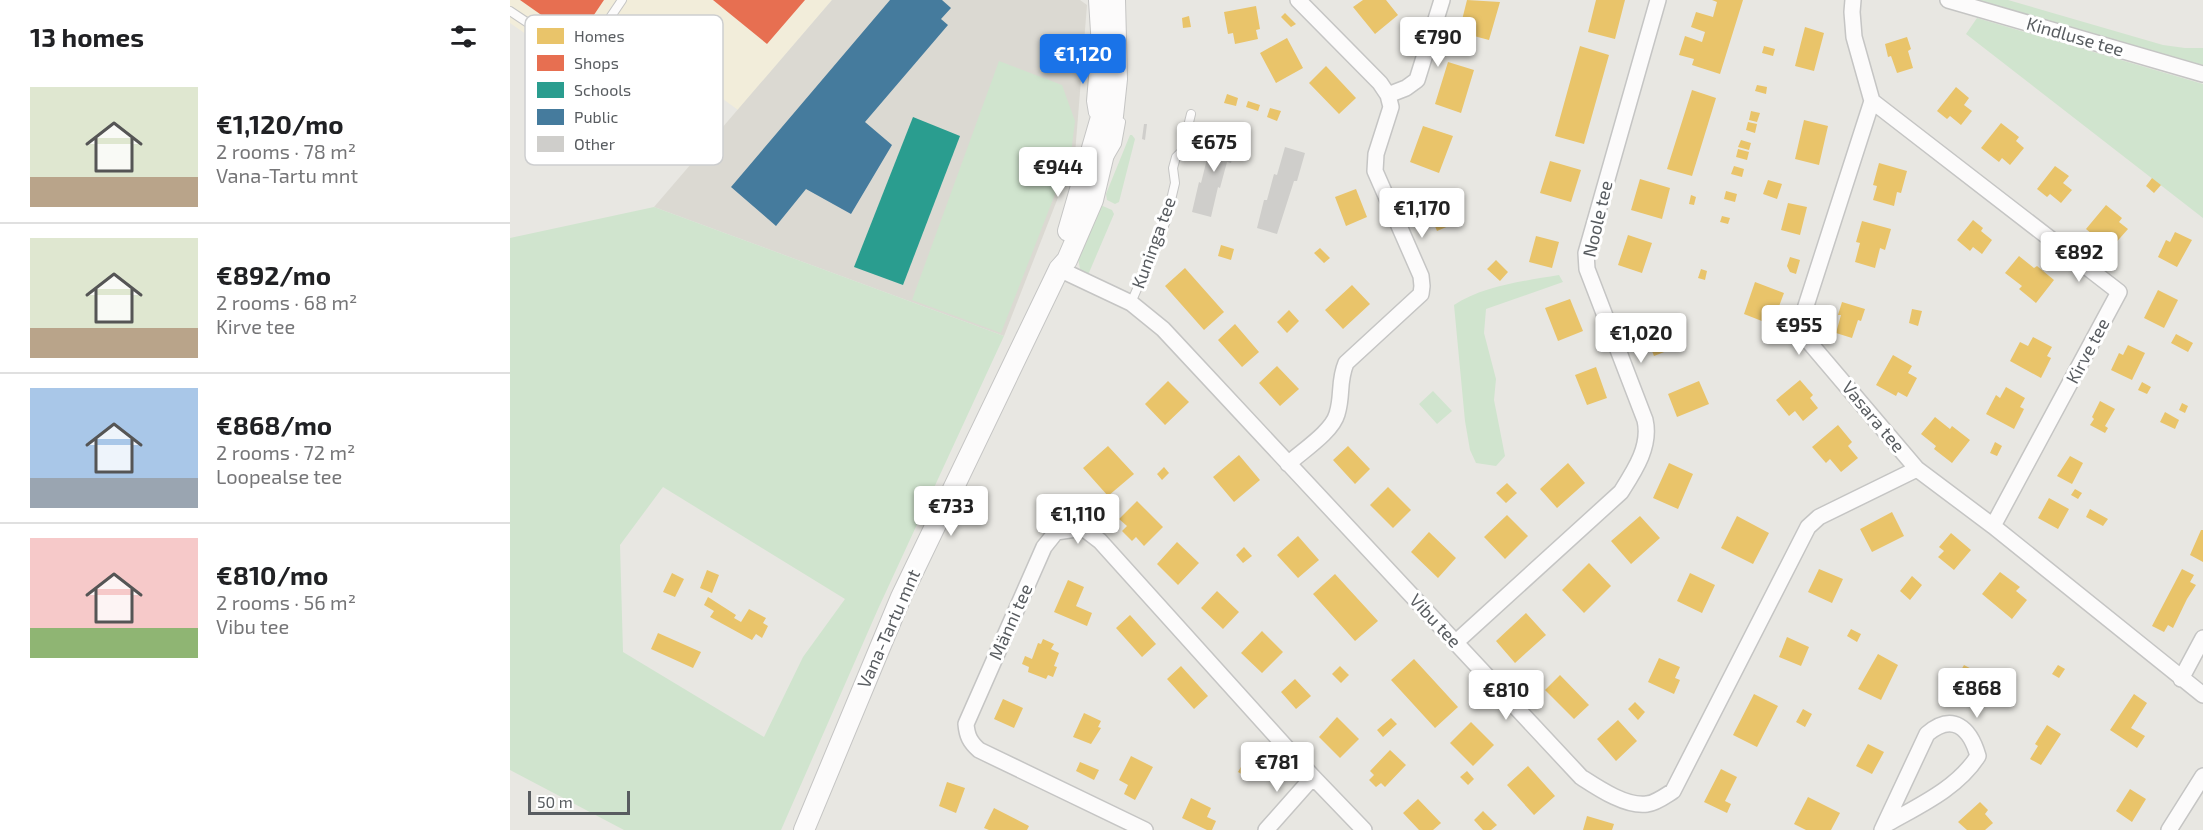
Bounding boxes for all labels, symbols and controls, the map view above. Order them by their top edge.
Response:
street label: Kindluse tee [2024,12,2126,60]
legend [525,15,723,165]
pin: €790 [1402,17,1474,68]
icon: filters [447,20,480,53]
text: 13 homes [30,21,144,52]
text: €790 [1414,24,1462,48]
text: Homes [574,26,625,45]
pin: €1,120 [1034,34,1132,85]
text: €1,120 [1054,41,1112,65]
text: Shops [574,53,619,72]
text: Schools [574,80,631,99]
text: Public [574,107,618,126]
text: €1,120/mo [216,108,344,139]
icon: home [78,111,150,183]
pin: €675 [1178,122,1250,173]
text: €675 [1191,129,1237,153]
text: Other [574,134,616,153]
text: 2 rooms · 78 m² [216,139,356,163]
pin: €944 [1022,147,1094,198]
text: €944 [1033,154,1083,178]
text: Vana-Tartu mnt [216,163,358,187]
street label: Noole tee [1578,178,1617,259]
pin: €1,170 [1373,188,1471,239]
street label: Kuninga tee [1126,194,1180,291]
text: €1,170 [1393,195,1451,219]
pin: €892 [2043,232,2115,283]
text: €892 [2055,239,2103,263]
text: €892/mo [216,259,331,290]
icon: home [78,262,150,334]
text: 2 rooms · 68 m² [216,290,357,314]
pin: €955 [1763,305,1835,356]
text: €955 [1776,312,1822,336]
pin: €1,020 [1592,313,1690,364]
text: Kirve tee [216,314,295,338]
street label: Kirve tee [2061,314,2114,387]
text: €1,020 [1609,320,1673,344]
street label: Vasara tee [1838,376,1910,457]
text: €868/mo [216,409,332,440]
icon: home [78,412,150,484]
text: 2 rooms · 72 m² [216,440,355,464]
text: Loopealse tee [216,464,342,488]
pin: €733 [915,486,987,537]
text: €733 [928,493,974,517]
pin: €1,110 [1029,494,1127,545]
text: €1,110 [1050,501,1106,525]
text: €810/mo [216,559,328,590]
icon: home [78,562,150,634]
street label: Vana-Tartu mnt [852,566,924,691]
street label: Männi tee [984,580,1037,663]
street label: Vibu tee [1405,589,1466,652]
text: 2 rooms · 56 m² [216,590,356,614]
text: Vibu tee [216,614,289,638]
pin: €868 [1941,668,2013,719]
pin: €810 [1470,670,1542,721]
text: €868 [1952,675,2002,699]
text: €810 [1483,677,1529,701]
pin: €781 [1241,742,1313,793]
text: €781 [1255,749,1299,773]
scale bar [528,788,630,816]
text: 50 m [537,792,573,811]

